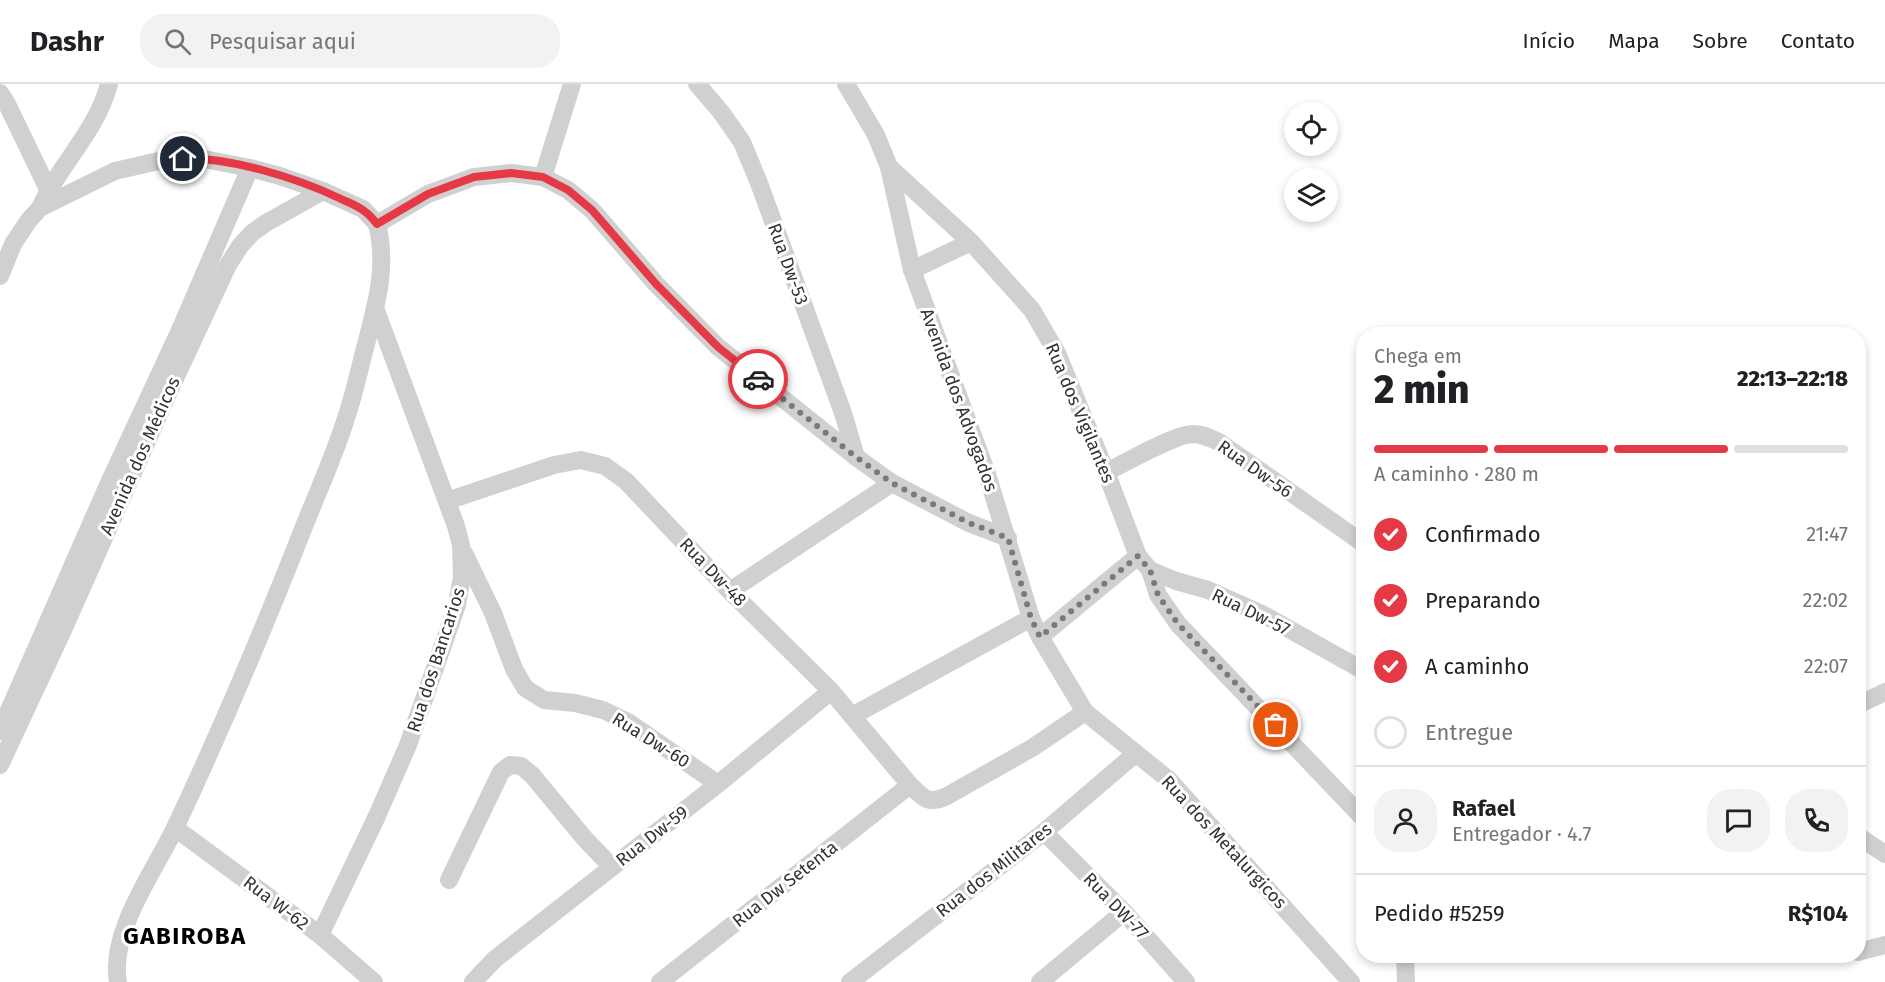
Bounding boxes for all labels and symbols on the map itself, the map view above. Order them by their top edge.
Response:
pin [157,133,208,184]
street label: Rua Dw-53 [763,220,813,308]
street label: Avenida dos Advogados [916,305,1002,495]
street label: Rua dos Vigilantes [1041,340,1119,486]
courier [728,349,788,409]
street label: Avenida dos Médicos [95,373,185,539]
street label: Rua Dw-56 [1213,435,1297,503]
street label: Rua Dw-48 [675,533,751,611]
street label: Rua Dw-57 [1208,584,1294,640]
street label: Rua dos Bancarios [402,585,470,735]
pin [1250,699,1301,750]
street label: Rua Dw-60 [608,708,694,772]
street label: Rua dos Metalurgicos [1157,771,1291,913]
street label: Rua Dw-59 [611,801,693,871]
street label: Rua dos Militares [932,818,1056,922]
street label: Rua Dw Setenta [728,836,842,932]
street label: Rua DW-77 [1079,868,1153,944]
street label: Rua W-62 [239,871,313,935]
district label: GABIROBA [123,922,247,950]

